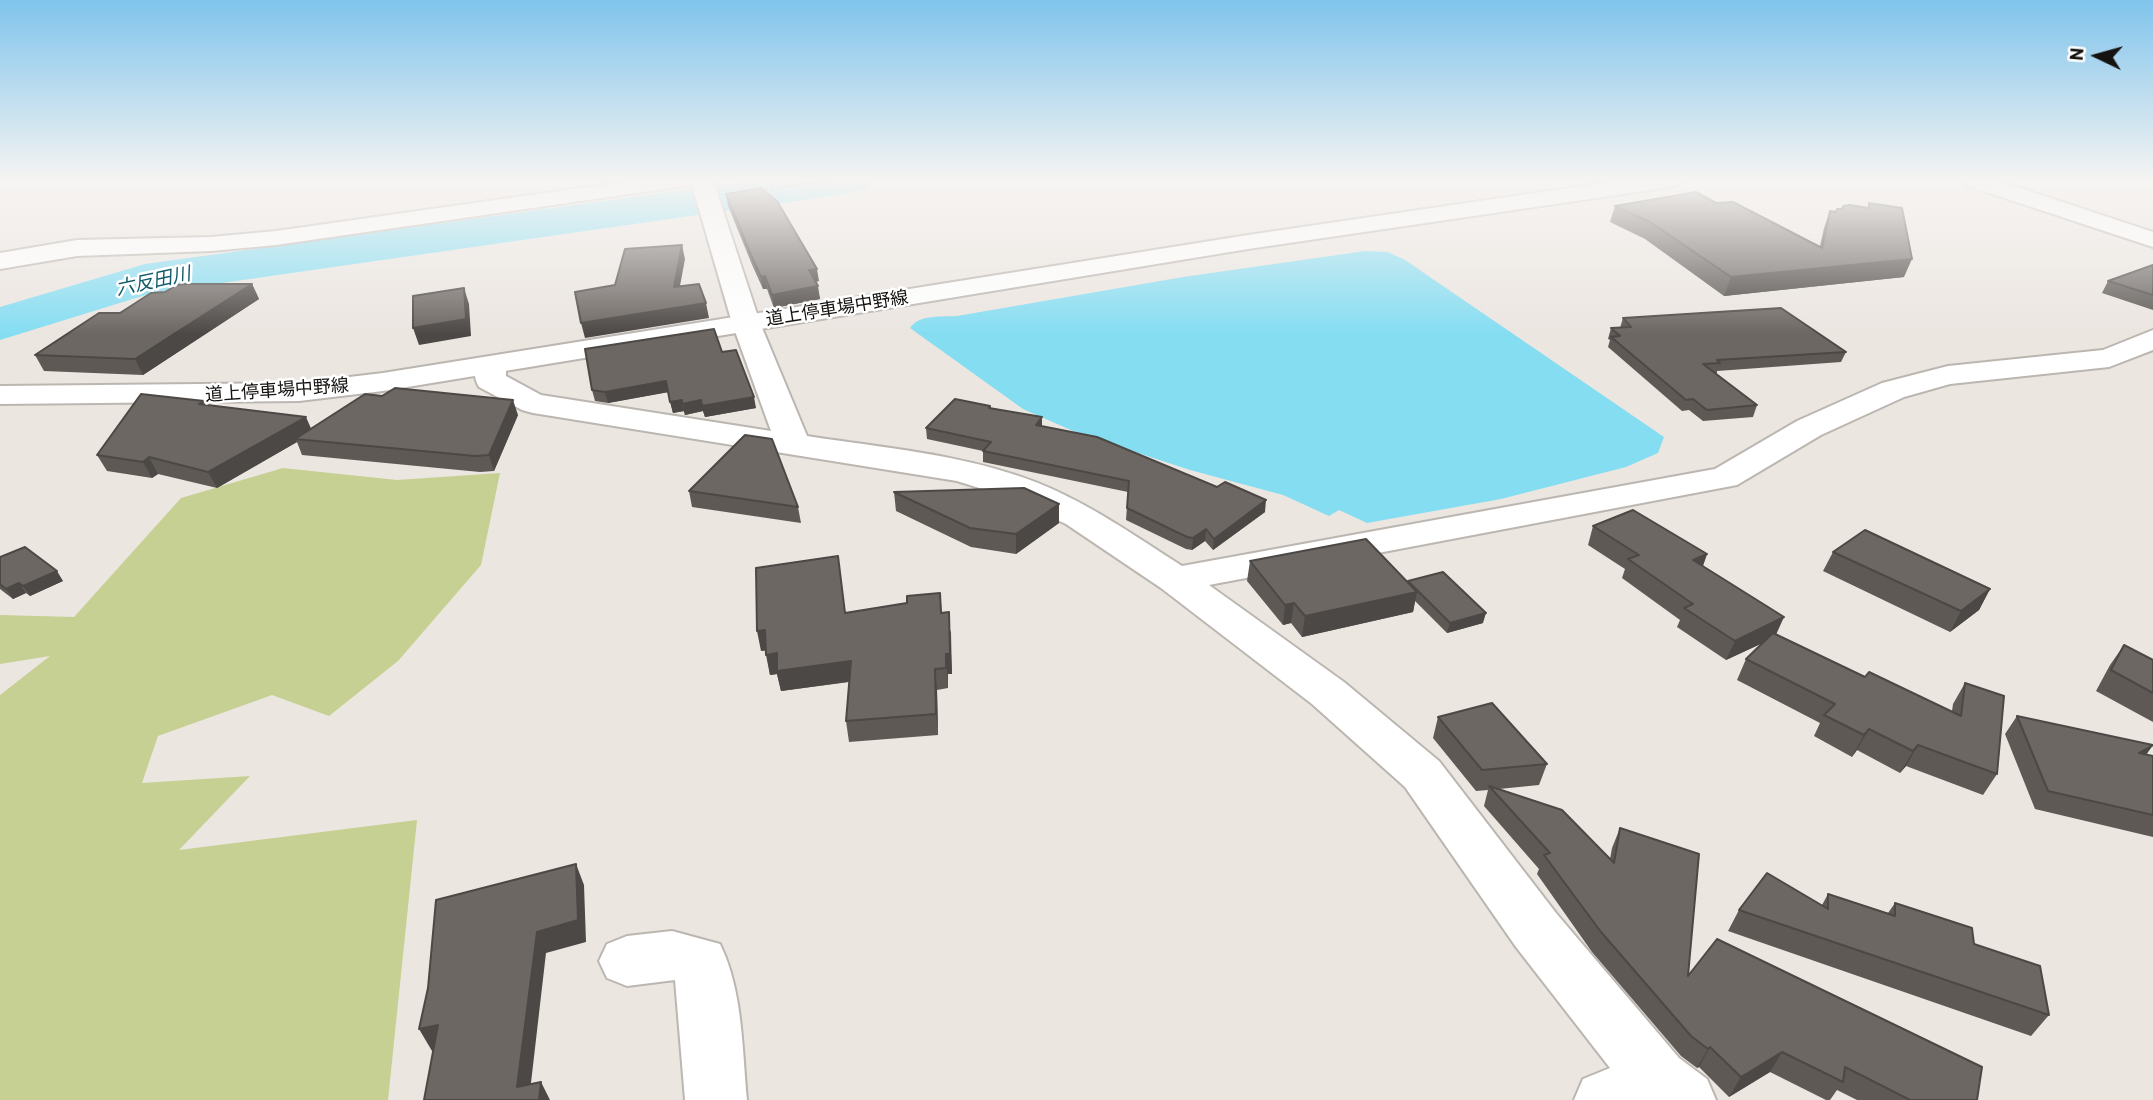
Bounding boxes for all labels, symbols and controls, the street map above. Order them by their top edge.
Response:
north arrow [2062,21,2132,91]
text: N [2064,47,2088,61]
water label: 六反田川 [113,262,193,300]
street label: 道上停車場中野線 [764,286,910,330]
street label: 道上停車場中野線 [204,374,350,406]

